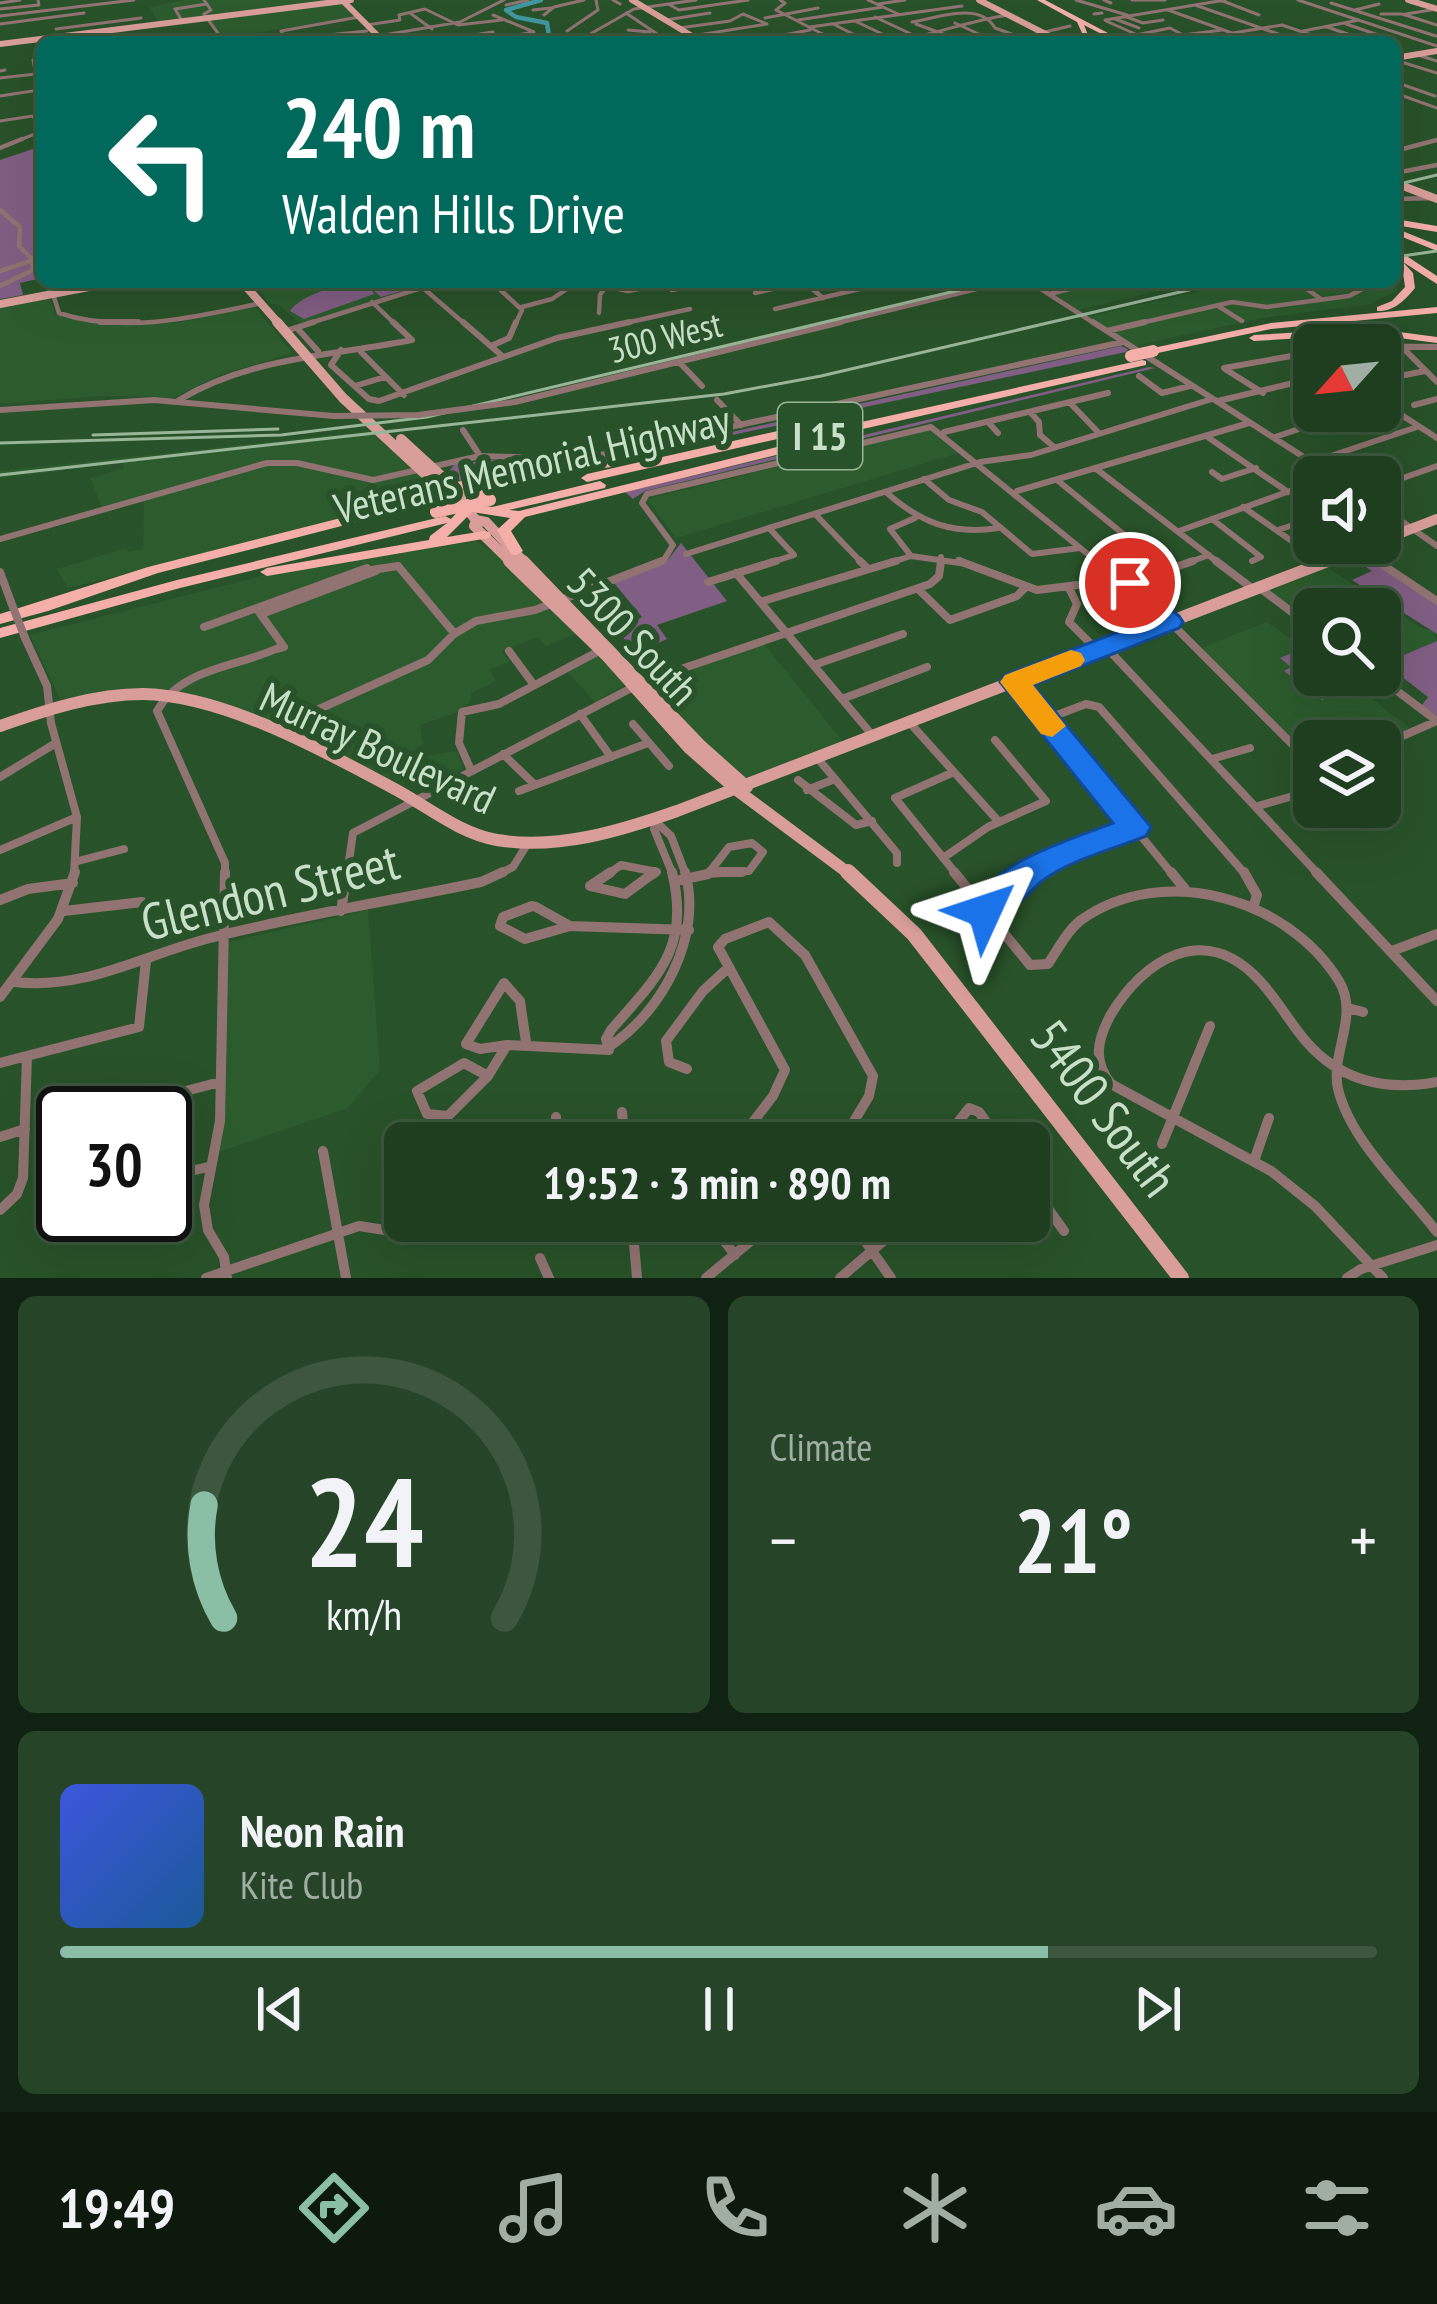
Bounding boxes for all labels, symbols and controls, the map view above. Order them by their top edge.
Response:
text: 240 m [282,72,475,181]
icon: left [84,84,240,240]
text: Walden Hills Drive [282,178,625,248]
street label: 300 West [603,300,727,373]
north arrow [1293,324,1401,432]
map controls [1293,324,1401,828]
street label: Veterans Memorial Highway [328,391,735,536]
road number: I 15 [778,403,862,469]
button: sound [1293,456,1401,564]
pin [1079,532,1181,634]
icon: arrive [1097,550,1163,616]
street label: 5300 South [556,555,711,716]
button: search [1293,588,1401,696]
street label: Murray Boulevard [252,669,505,826]
button: layers [1293,720,1401,828]
street label: Glendon Street [134,827,405,955]
position arrow [922,848,1048,974]
street label: 5400 South [1017,1006,1193,1209]
speed limit sign: 30 [36,1086,192,1242]
text: 19:52 · 3 min · 890 m [543,1153,891,1211]
text: Climate [770,1421,872,1472]
text: 24 [304,1440,423,1601]
text: 21° [1014,1481,1133,1598]
text: − [770,1497,797,1582]
text: + [1350,1497,1377,1582]
text: km/h [326,1585,402,1641]
text: Neon Rain [240,1801,405,1859]
text: Kite Club [240,1859,363,1910]
icon: previous [247,1976,313,2042]
icon: pause [686,1976,752,2042]
icon: next [1125,1976,1191,2042]
icon: directions [292,2166,376,2250]
icon: music [492,2166,576,2250]
icon: phone [693,2166,777,2250]
icon: climate [893,2166,977,2250]
icon: car [1094,2166,1178,2250]
icon: filters [1295,2166,1379,2250]
text: 19:49 [58,2173,175,2243]

